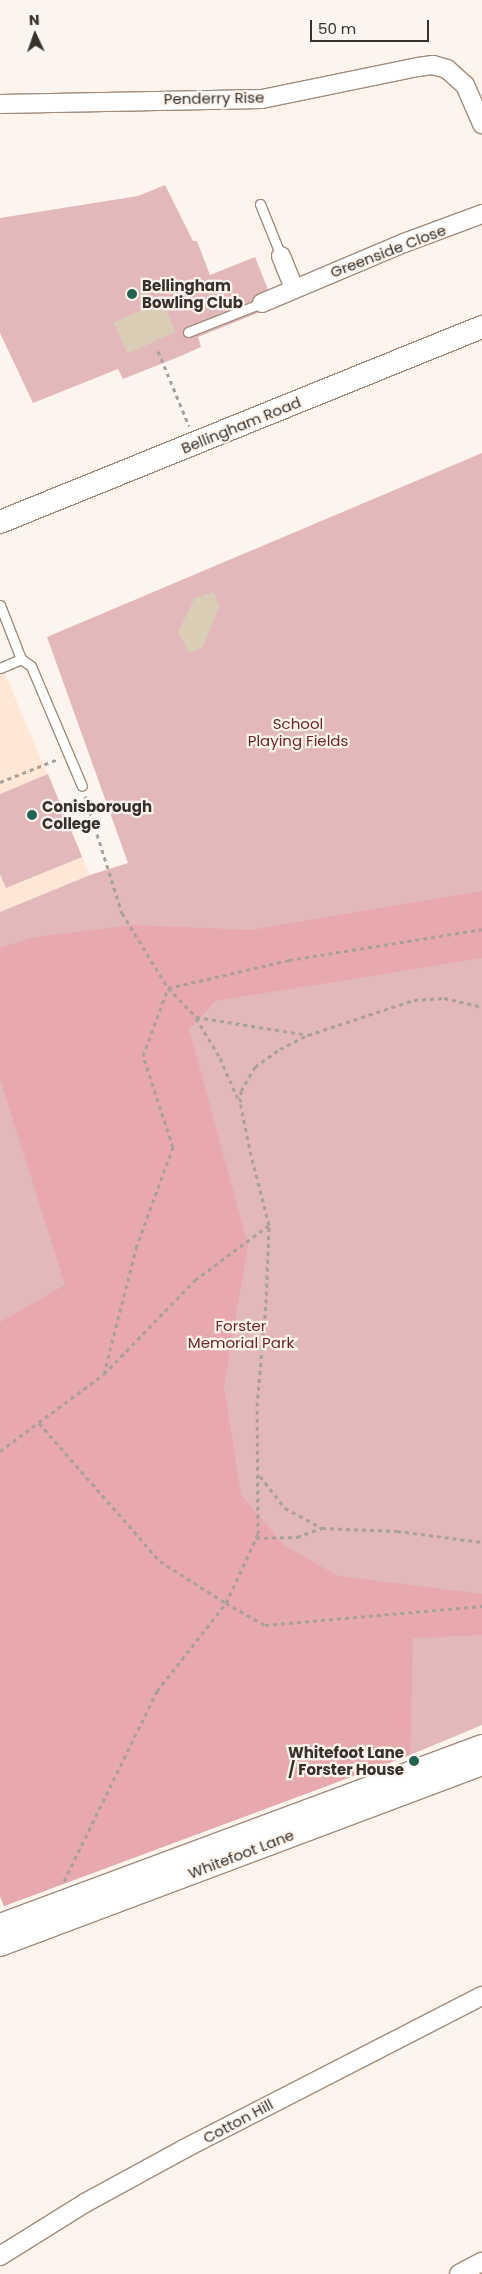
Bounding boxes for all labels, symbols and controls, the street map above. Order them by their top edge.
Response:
north arrow [10,10,60,60]
text: N [28,10,40,30]
scale bar [312,10,431,42]
text: 50 m [318,18,356,39]
street label: Penderry Rise [164,88,264,108]
street label: Greenside Close [328,221,448,281]
place label: Bellingham Bowling Club [142,276,243,311]
marker: Bellingham Bowling Club [126,288,138,300]
street label: Bellingham Road [179,393,303,457]
park label: School Playing Fields [248,714,348,749]
place label: Conisborough College [42,797,152,832]
marker: Conisborough College [26,809,38,821]
park label: Forster Memorial Park [188,1316,294,1351]
place label: Whitefoot Lane / Forster House [288,1743,404,1778]
marker: Whitefoot Lane / Forster House [408,1755,420,1767]
street label: Whitefoot Lane [186,1826,296,1882]
street label: Cotton Hill [200,2095,276,2147]

